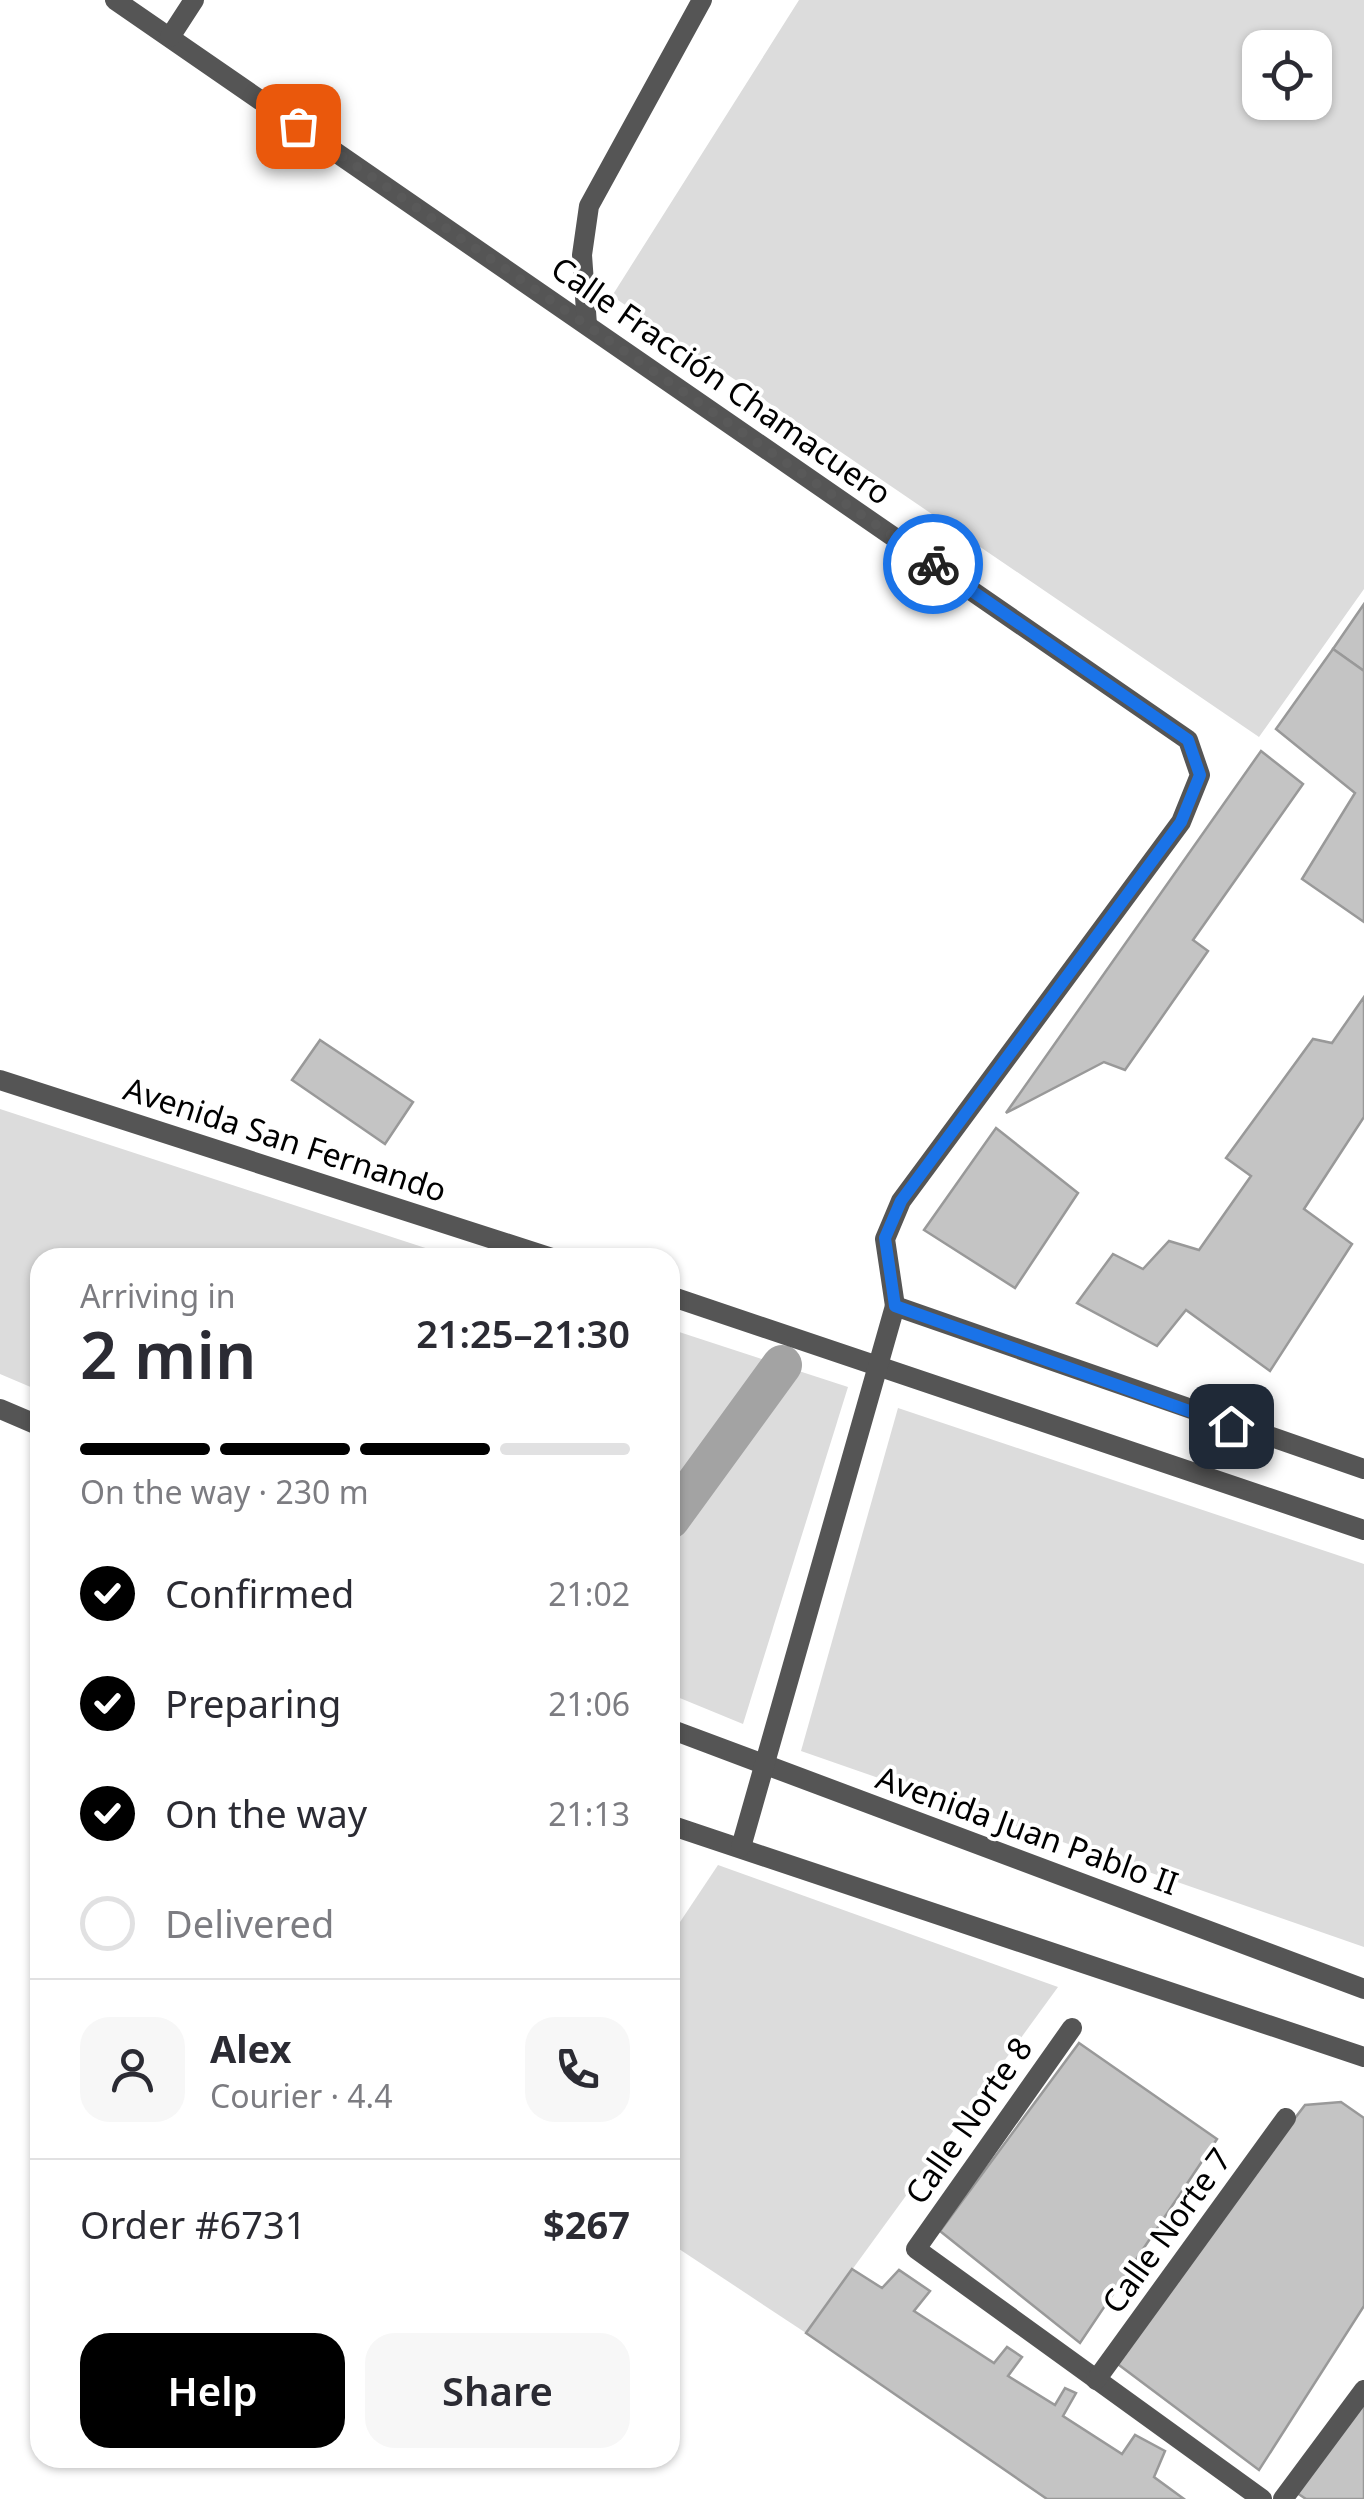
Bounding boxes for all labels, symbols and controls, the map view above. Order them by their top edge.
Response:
map controls [1242,30,1332,120]
button: locate [1242,30,1332,120]
pin [256,84,341,169]
icon: bag [271,99,326,154]
street label: Calle Fracción Chamacuero [543,246,900,514]
courier [883,514,983,614]
icon: bike [906,537,961,592]
street label: Avenida San Fernando [119,1066,452,1211]
text: Arriving in [80,1274,235,1317]
text: 21:25–21:30 [416,1307,630,1359]
text: 2 min [80,1310,256,1398]
pin [1189,1384,1274,1469]
icon: home [1204,1399,1259,1454]
text: On the way · 230 m [80,1470,369,1513]
icon: check [80,1566,135,1621]
text: Confirmed [165,1567,354,1619]
text: 21:02 [548,1572,630,1615]
icon: check [80,1676,135,1731]
text: Preparing [165,1677,341,1729]
text: 21:06 [548,1682,630,1725]
street label: Avenida Juan Pablo II [871,1755,1184,1904]
icon: check [80,1786,135,1841]
text: On the way [165,1787,367,1839]
text: 21:13 [548,1792,630,1835]
text: Delivered [165,1897,334,1949]
button: person [80,2017,185,2122]
button: phone [525,2017,630,2122]
text: Alex [210,2022,292,2074]
street label: Calle Norte 8 [894,2028,1041,2212]
text: Courier · 4.4 [210,2074,393,2117]
street label: Calle Norte 7 [1091,2139,1240,2321]
text: Order #6731 [80,2198,306,2250]
text: $267 [543,2198,630,2250]
button: Help [80,2333,345,2448]
button: Share [365,2333,630,2448]

